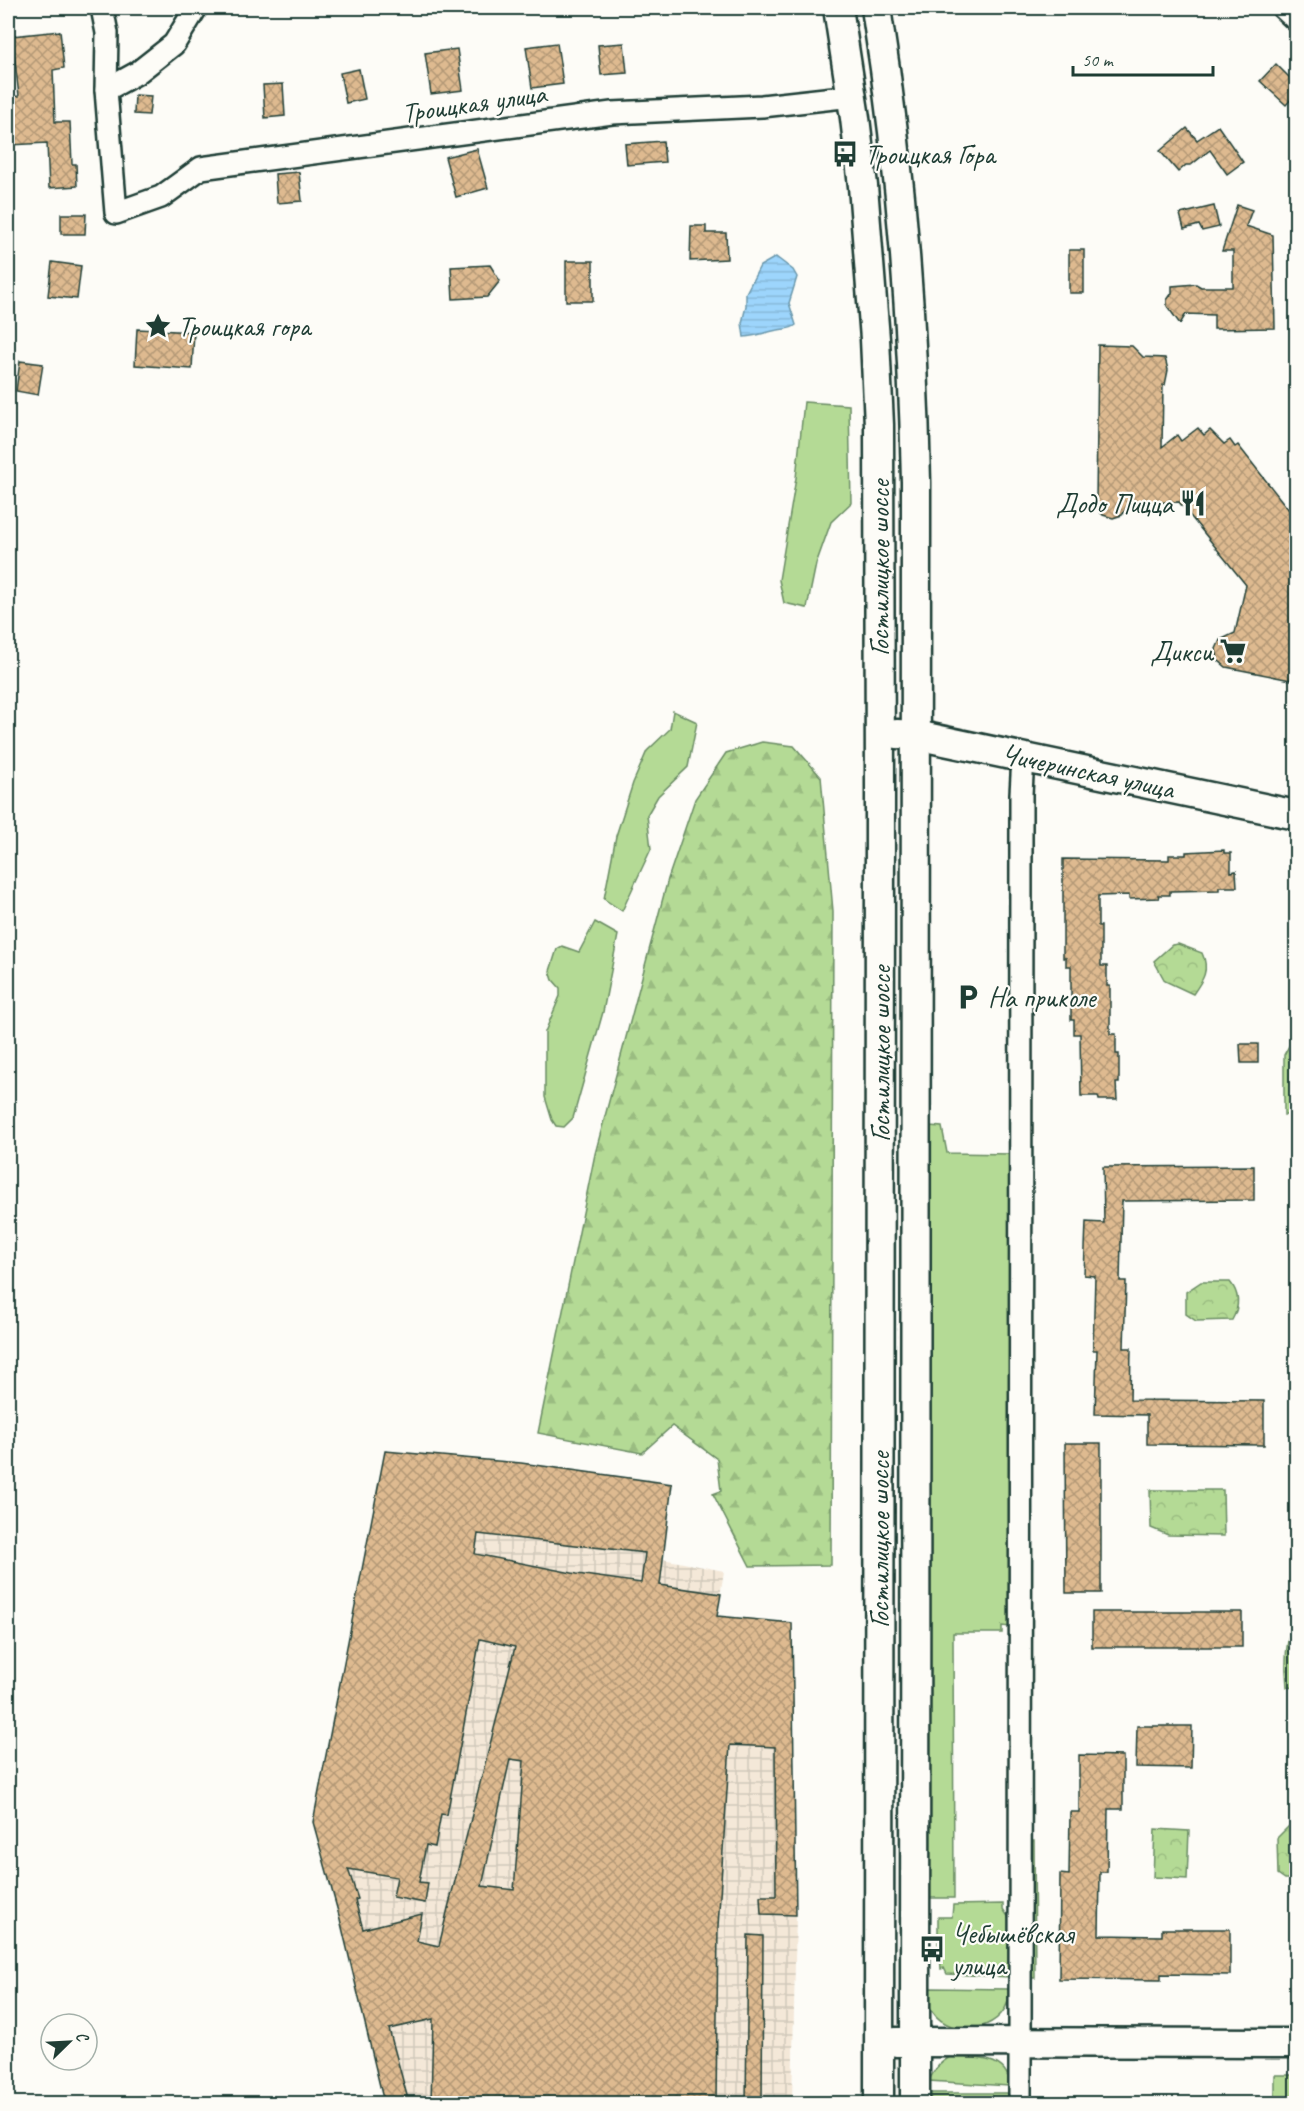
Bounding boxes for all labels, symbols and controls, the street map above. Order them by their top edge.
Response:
scale bar [1073,39,1212,77]
text: 50 m [1082,49,1115,71]
street label: Троицкая улица [400,75,550,130]
place label: Троицкая Гора [865,137,997,172]
bus stop icon: Троицкая Гора [830,139,860,169]
place label: Троицкая гора [178,309,313,344]
place icon: Троицкая гора [143,311,173,341]
street label: Гостилицкое шоссе [862,478,897,656]
place label: Додо Пицца [1056,486,1175,521]
restaurant icon: Додо Пицца [1178,488,1208,518]
place label: Дикси [1150,634,1215,669]
supermarket icon: Дикси [1218,636,1248,666]
street label: Чичеринская улица [999,736,1179,807]
street label: Гостилицкое шоссе [863,964,898,1142]
place label: На приколе [988,980,1097,1015]
parking icon: На приколе [953,982,983,1012]
street label: Гостилицкое шоссе [862,1450,897,1628]
place label: Чебышёвская улица [950,1916,1076,1983]
bus stop icon: Чебышёвская улица [917,1934,947,1964]
north arrow [39,2012,99,2072]
text: С [71,2029,93,2046]

